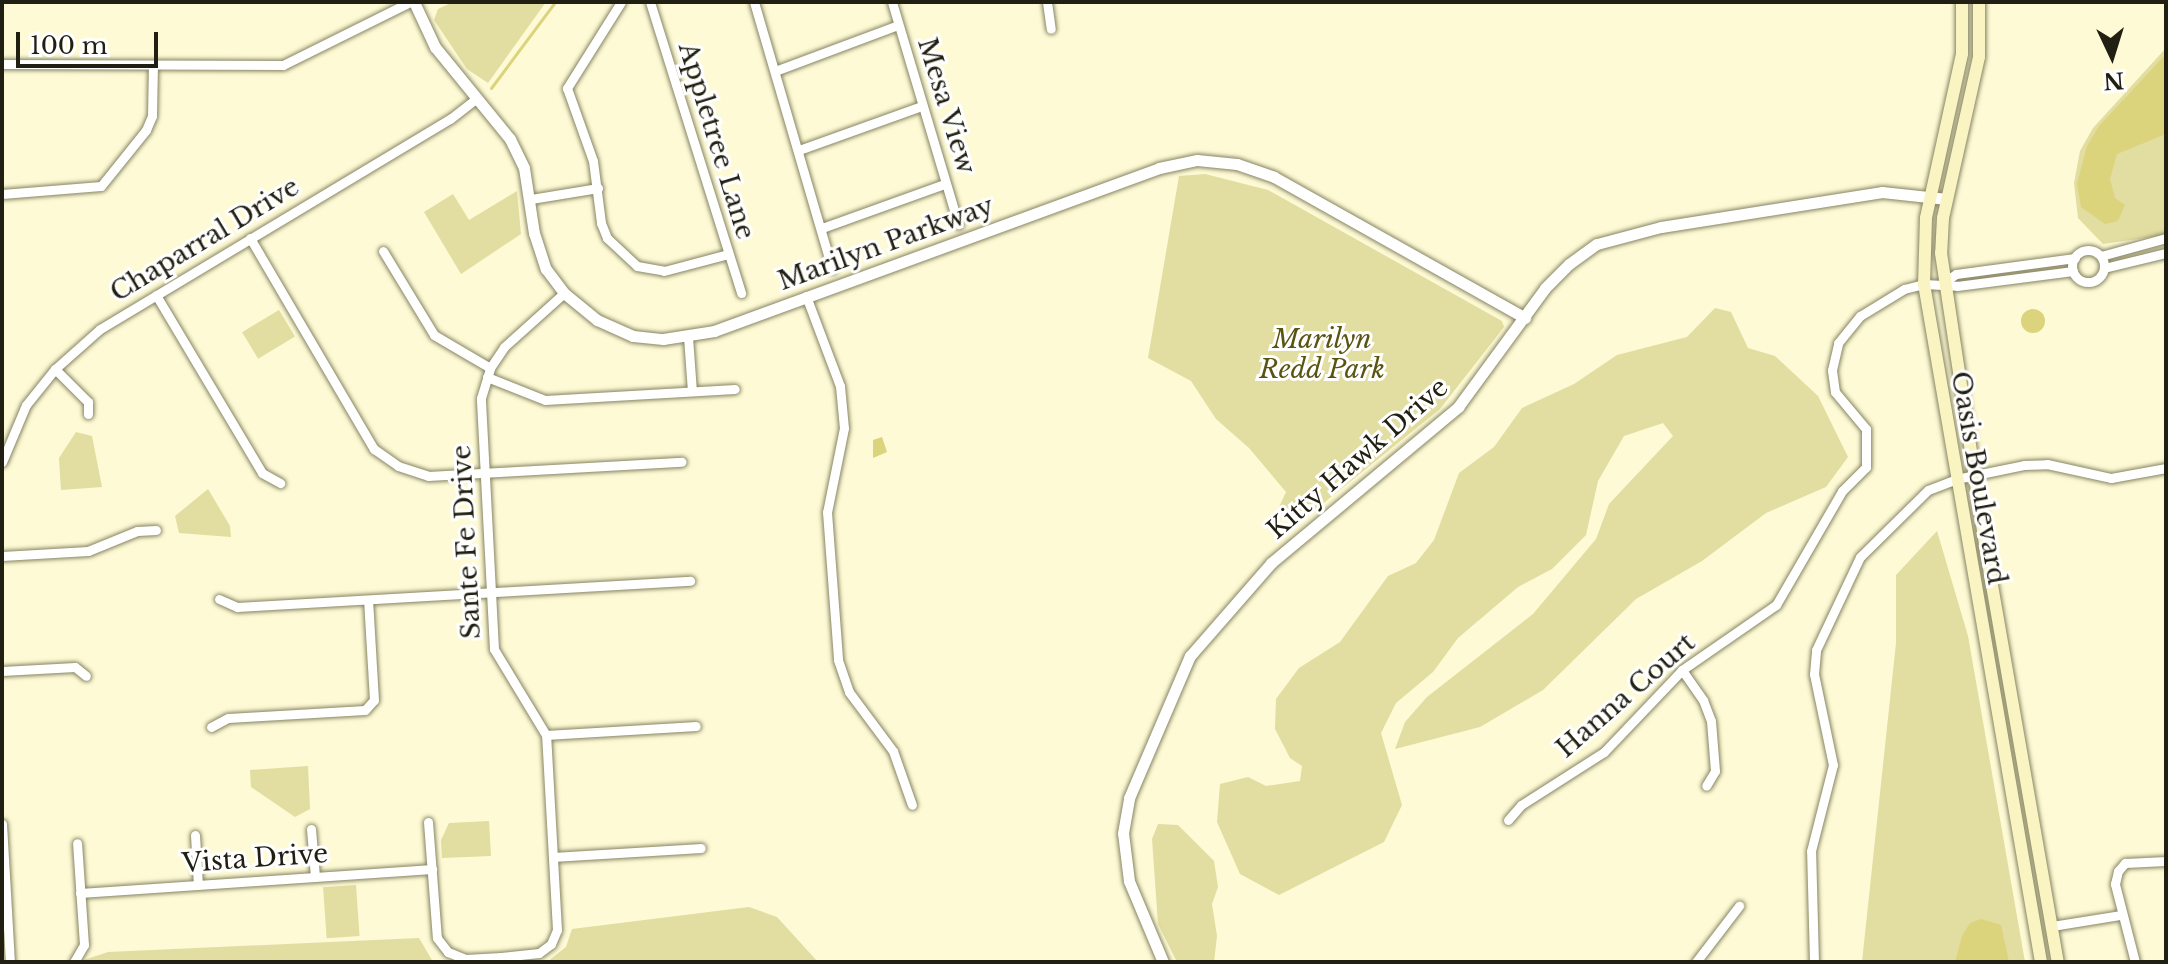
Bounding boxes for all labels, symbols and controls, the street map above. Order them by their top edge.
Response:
scale bar [20,16,162,66]
north arrow [2072,16,2152,96]
text: 100 m [30,31,108,60]
street label: Mesa View [910,34,982,178]
street label: Appletree Lane [671,39,761,243]
text: N [2102,66,2125,95]
street label: Chaparral Drive [105,171,305,309]
street label: Marilyn Parkway [774,191,998,297]
park label: Marilyn Redd Park [1259,324,1385,386]
street label: Oasis Boulevard [1944,369,2012,587]
street label: Kitty Hawk Drive [1261,372,1455,546]
street label: Sante Fe Drive [446,444,488,640]
street label: Hanna Court [1550,627,1702,765]
street label: Vista Drive [181,838,329,880]

